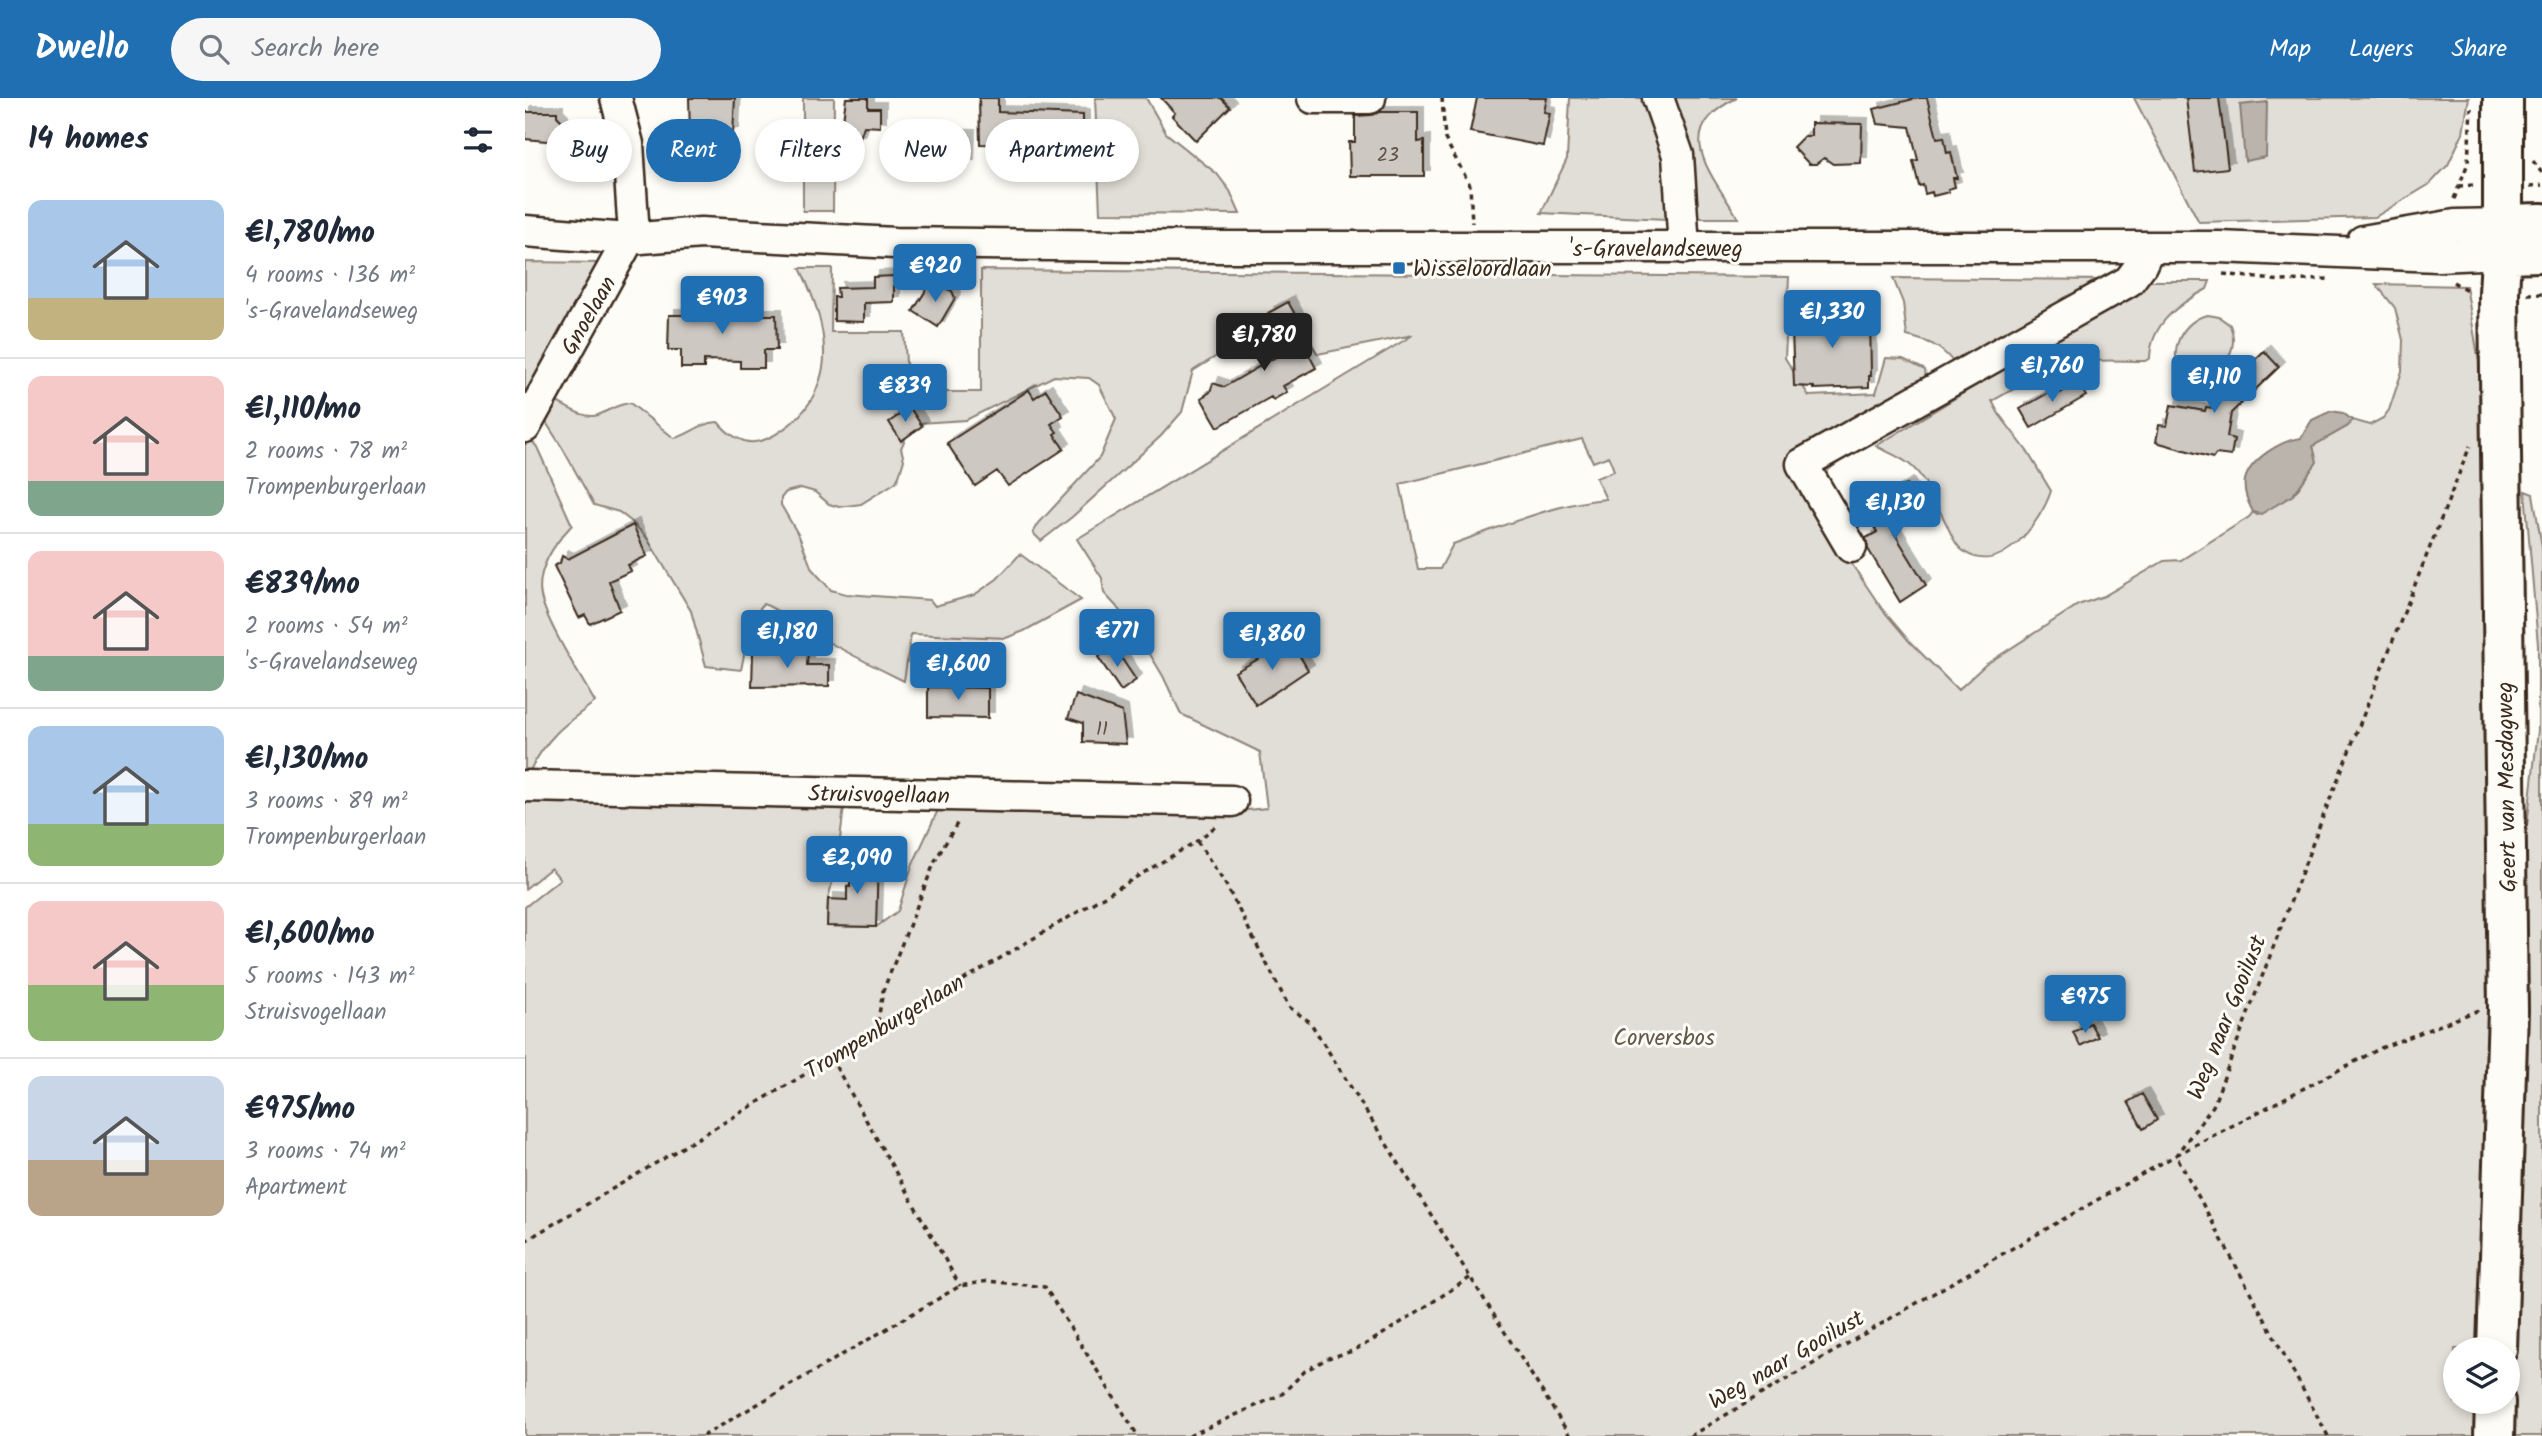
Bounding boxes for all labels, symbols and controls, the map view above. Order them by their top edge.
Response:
search box [171,18,661,81]
text: Dwello [35,23,129,76]
text: Search here [251,28,379,70]
icon: search [195,30,233,68]
text: Map [2269,30,2311,69]
text: Layers [2349,30,2413,69]
text: Share [2451,30,2507,69]
text: 14 homes [28,116,149,164]
chip: Buy [546,119,632,182]
chip: Rent [646,119,741,182]
chip: Filters [755,119,865,182]
chip: New [879,119,971,182]
chip: Apartment [985,119,1139,182]
icon: filters [459,121,497,159]
house number: 23 [1377,141,1399,171]
text: €1,780/mo [245,210,375,258]
icon: home [84,228,168,312]
street label: 's-Gravelandseweg [1569,232,1743,268]
pin: €920 [894,244,976,304]
text: €920 [909,249,961,285]
place label: Wisseloordlaan [1413,252,1551,288]
text: 4 rooms · 136 m² [245,258,415,294]
marker: Wisseloordlaan [1391,260,1407,276]
street label: Gnoelaan [553,270,627,362]
pin: €903 [681,276,763,336]
text: €903 [697,281,747,317]
pin: €1,330 [1775,290,1889,350]
text: 's-Gravelandseweg [245,294,418,330]
text: €1,330 [1800,295,1864,331]
pin: €1,780 [1207,314,1321,373]
text: €1,780 [1232,318,1296,354]
pin: €1,760 [1995,344,2109,404]
text: €1,760 [2021,349,2083,385]
pin: €1,110 [2157,356,2271,415]
text: €1,110 [2187,360,2241,396]
pin: €839 [864,364,946,424]
text: €839 [879,369,931,405]
text: €1,110/mo [245,386,361,434]
icon: home [84,404,168,488]
text: 2 rooms · 78 m² [245,434,407,470]
text: Trompenburgerlaan [245,470,426,506]
pin: €1,130 [1838,482,1952,541]
text: €1,130 [1866,486,1924,522]
text: €839/mo [245,561,360,609]
icon: home [84,579,168,663]
text: 2 rooms · 54 m² [245,609,408,645]
pin: €1,180 [730,610,844,670]
pin: €771 [1076,610,1158,669]
pin: €1,860 [1215,612,1329,672]
text: €771 [1095,614,1139,650]
text: €1,180 [757,615,817,651]
text: €1,860 [1239,617,1305,653]
pin: €1,600 [901,642,1015,702]
text: 's-Gravelandseweg [245,645,418,681]
text: €1,600 [926,647,990,683]
street label: Geert van Mesdagweg [2488,681,2528,893]
house number: 11 [1096,715,1108,745]
text: €1,130/mo [245,736,369,784]
icon: home [84,754,168,838]
street label: Struisvogellaan [808,777,950,815]
text: 3 rooms · 89 m² [245,784,408,820]
text: Trompenburgerlaan [245,820,426,856]
pin: €2,090 [800,836,914,896]
text: €2,090 [822,841,892,877]
text: €1,600/mo [245,911,375,959]
icon: home [84,929,168,1013]
street label: Weg naar Gooilust [2178,929,2278,1106]
text: 5 rooms · 143 m² [245,959,415,995]
street label: Trompenburgerlaan [798,966,972,1090]
pin: €975 [2044,976,2126,1035]
text: €975 [2061,980,2109,1016]
text: Struisvogellaan [245,995,387,1031]
park label: Corversbos [1613,1021,1715,1057]
text: €975/mo [245,1086,355,1134]
icon: home [84,1104,168,1188]
text: 3 rooms · 74 m² [245,1134,406,1170]
text: Apartment [245,1170,347,1206]
street label: Weg naar Gooilust [1702,1301,1873,1420]
map controls [2443,1337,2520,1414]
button: layers [2443,1337,2520,1414]

